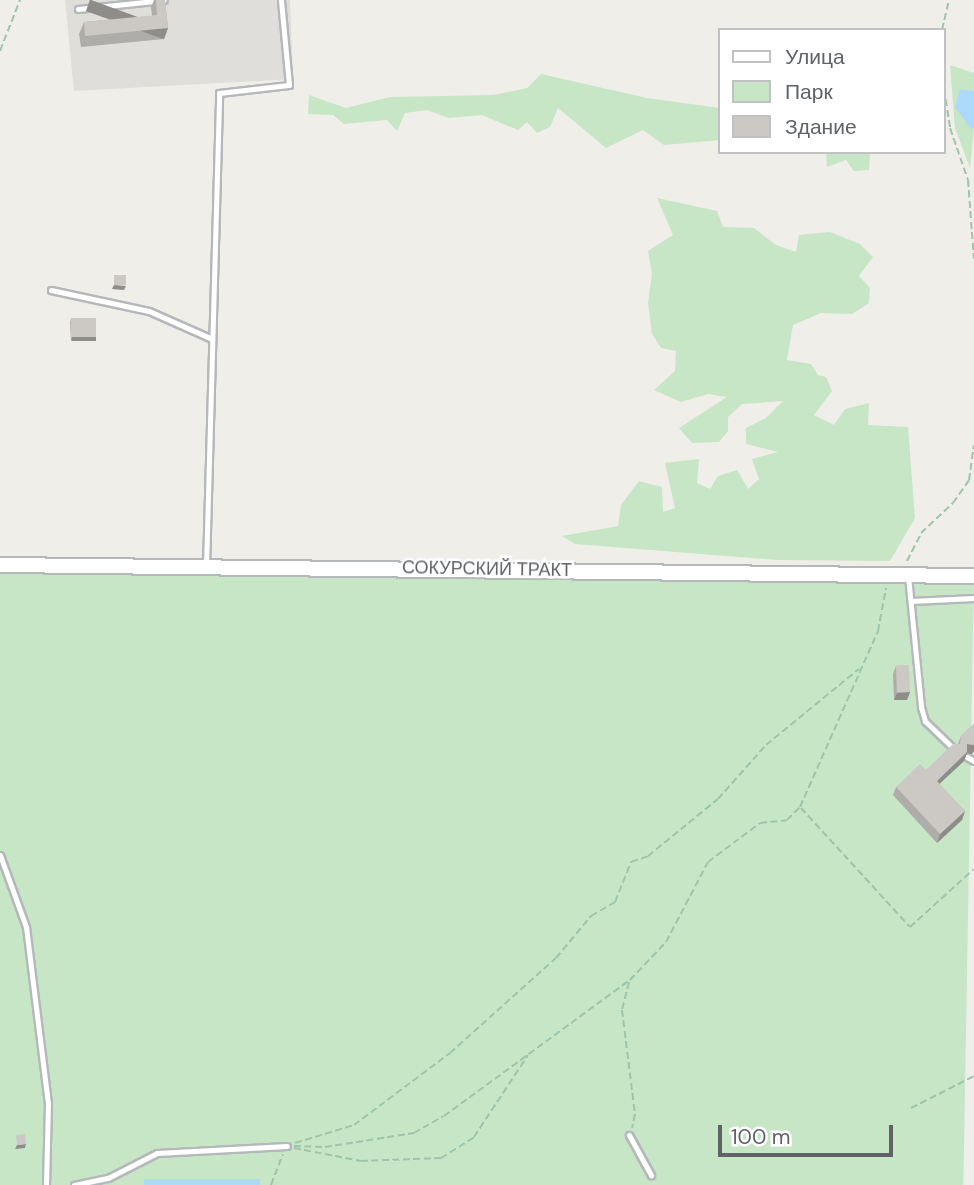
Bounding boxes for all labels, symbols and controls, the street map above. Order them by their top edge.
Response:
legend [718,28,946,154]
text: Улица [785,43,845,71]
text: Парк [785,78,833,106]
text: Здание [785,113,857,141]
street label: СОКУРСКИЙ ТРАКТ [402,557,572,581]
scale bar [722,1112,897,1156]
text: 100 m [731,1123,791,1151]

